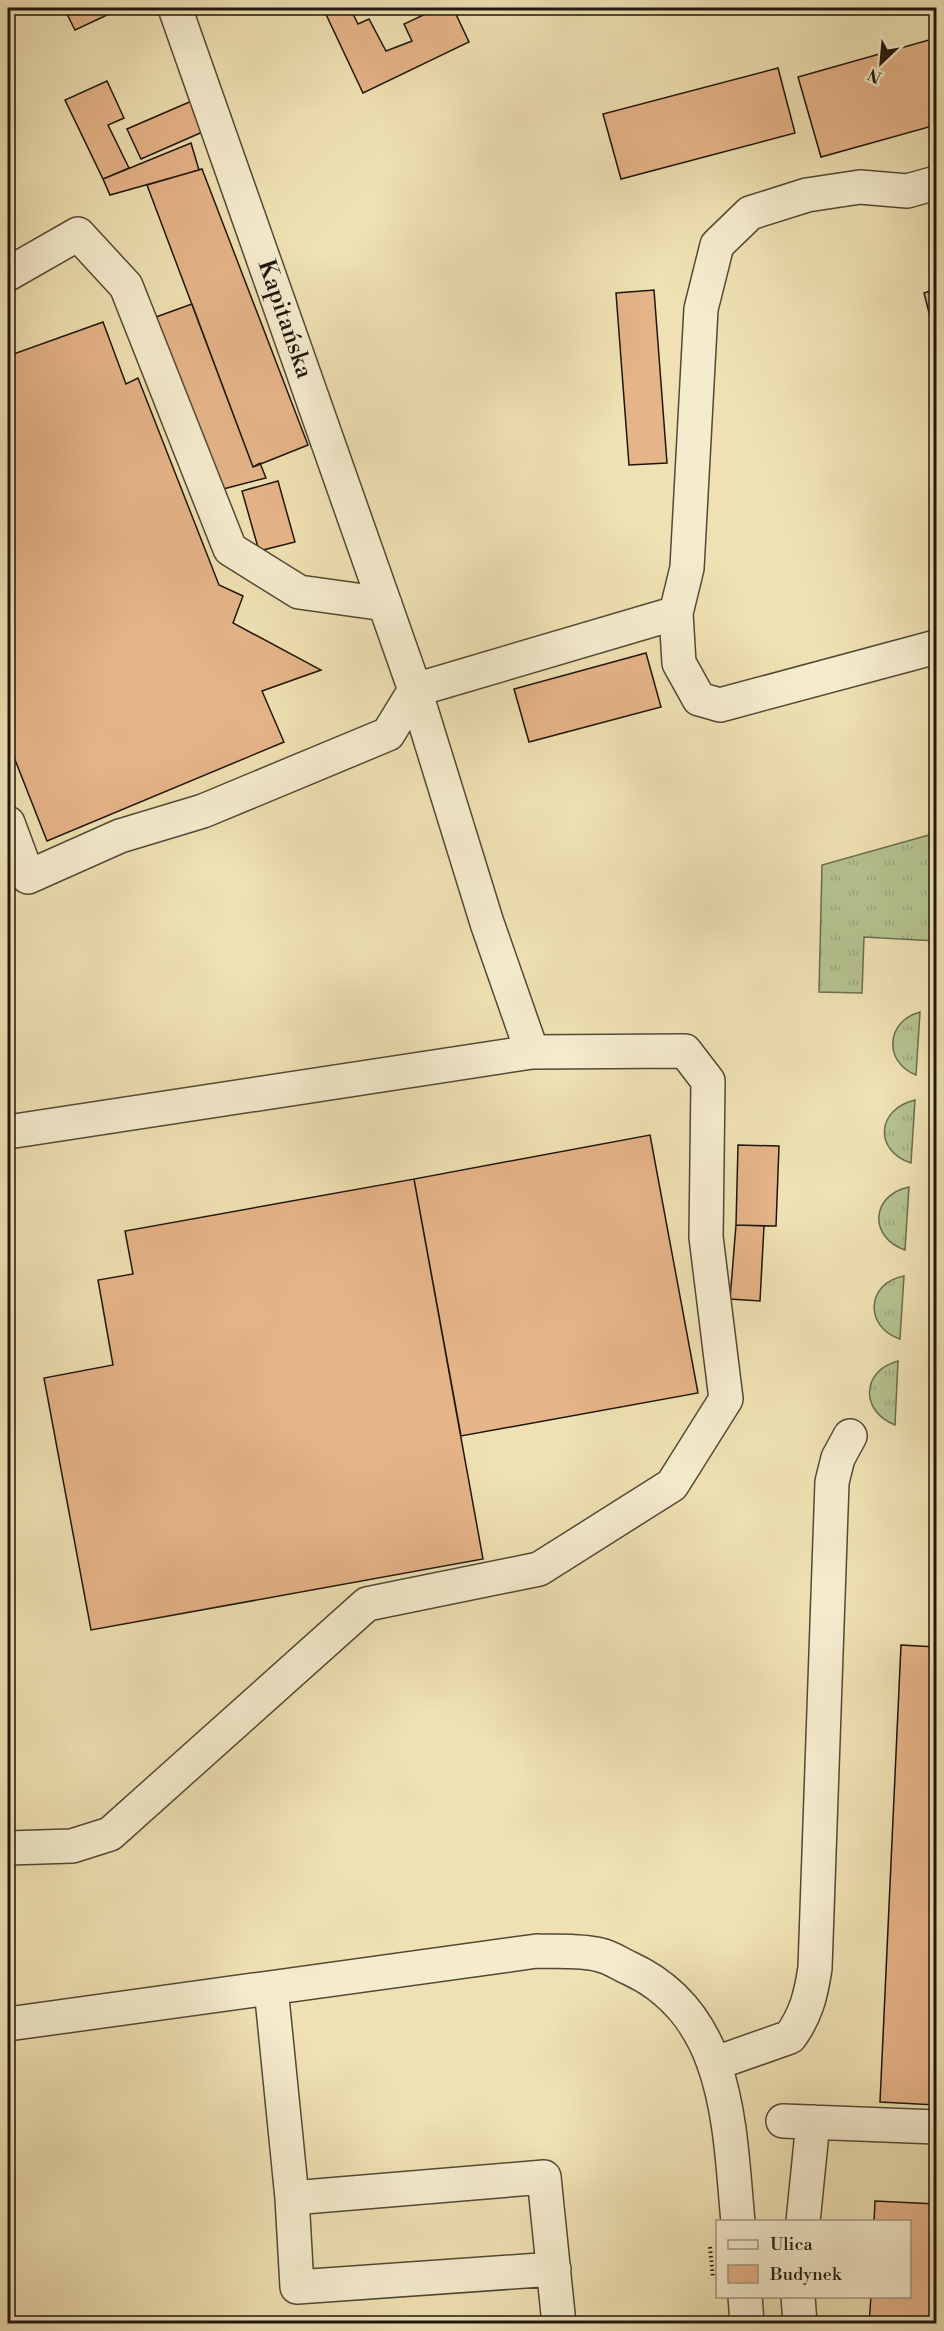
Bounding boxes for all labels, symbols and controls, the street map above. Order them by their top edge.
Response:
north arrow [851,33,911,93]
text: N [864,64,885,87]
street label: Kapitańska [251,256,320,383]
legend [716,2220,911,2298]
text: Ulica [770,2233,814,2256]
text: Budynek [769,2263,843,2286]

